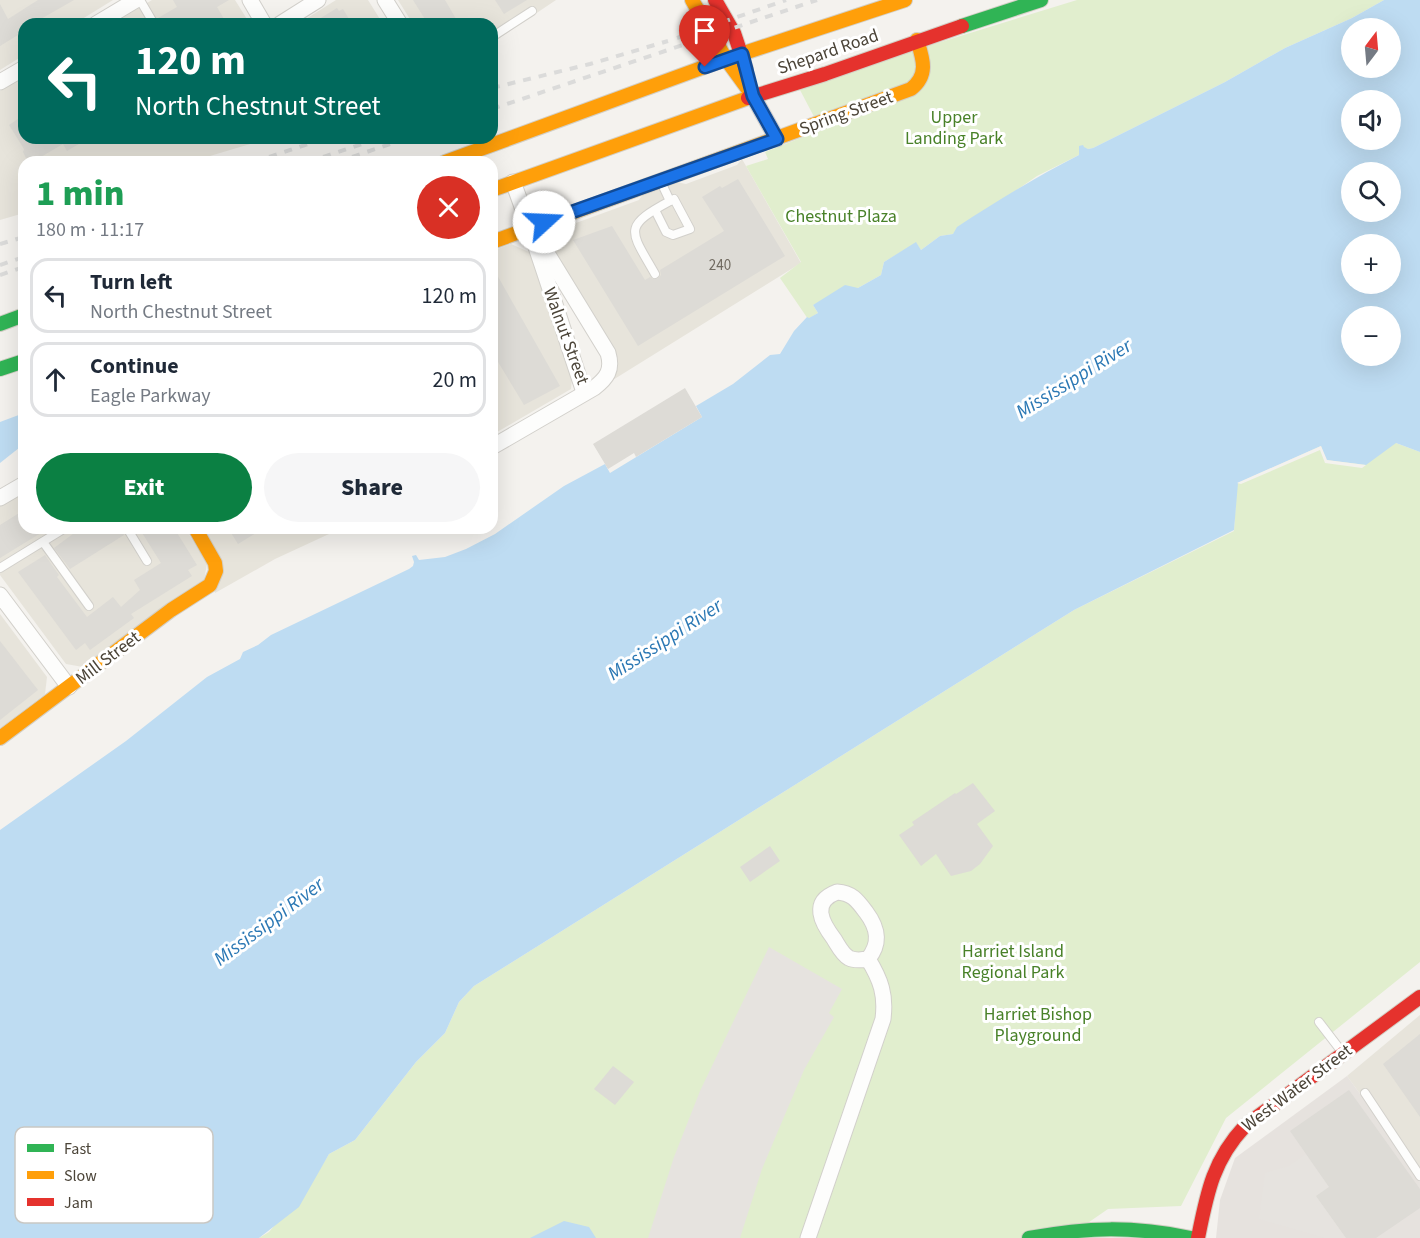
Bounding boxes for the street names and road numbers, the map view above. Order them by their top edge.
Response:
street label: Shepard Road [774,23,882,81]
street label: Spring Street [796,85,896,141]
street label: Walnut Street [537,284,595,388]
street label: Mill Street [70,625,146,691]
street label: West Water Street [1237,1038,1357,1138]

